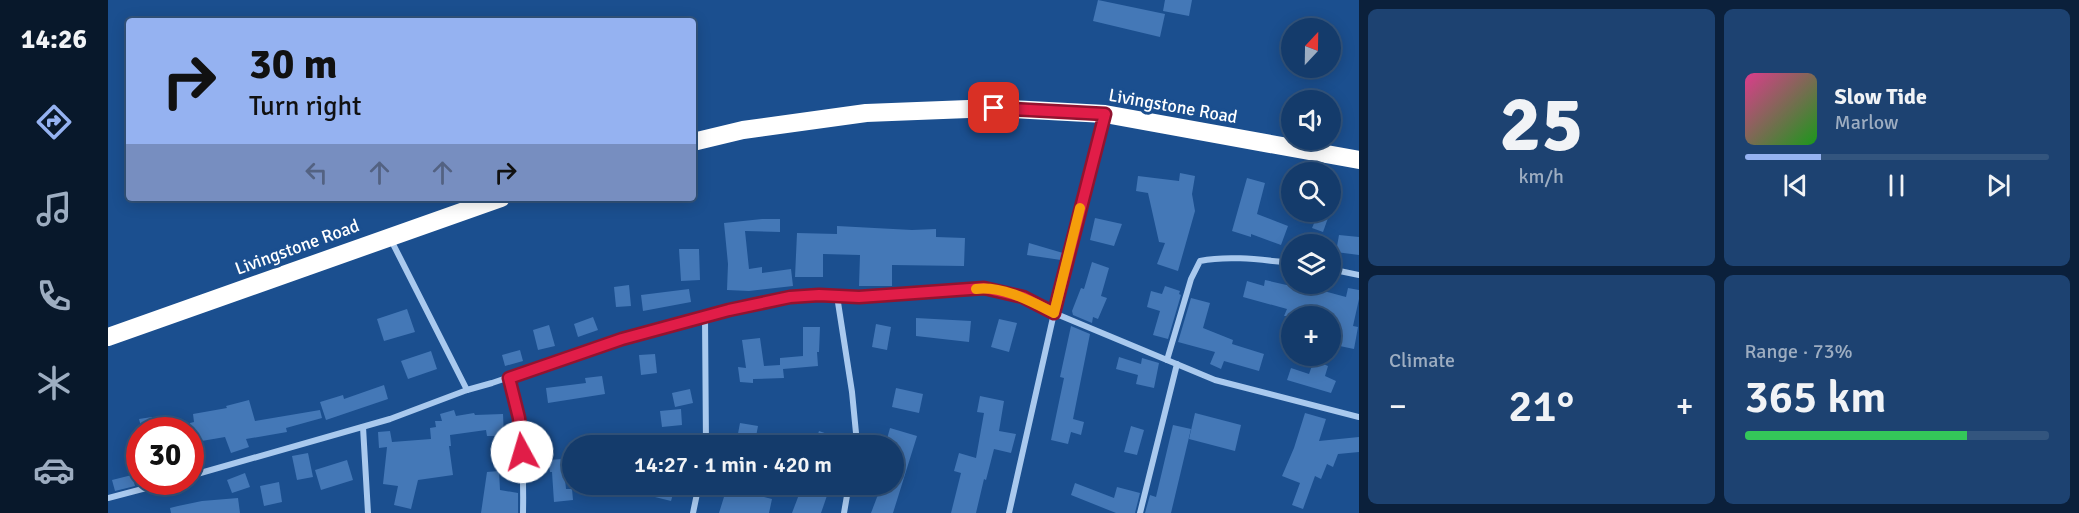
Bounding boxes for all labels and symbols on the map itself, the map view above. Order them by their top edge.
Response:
north arrow [1281,18,1341,78]
pin [968,82,1019,133]
street label: Livingstone Road [1107,84,1239,128]
street label: Livingstone Road [232,214,362,280]
speed limit sign: 30 [126,417,204,495]
position arrow [490,420,554,484]

